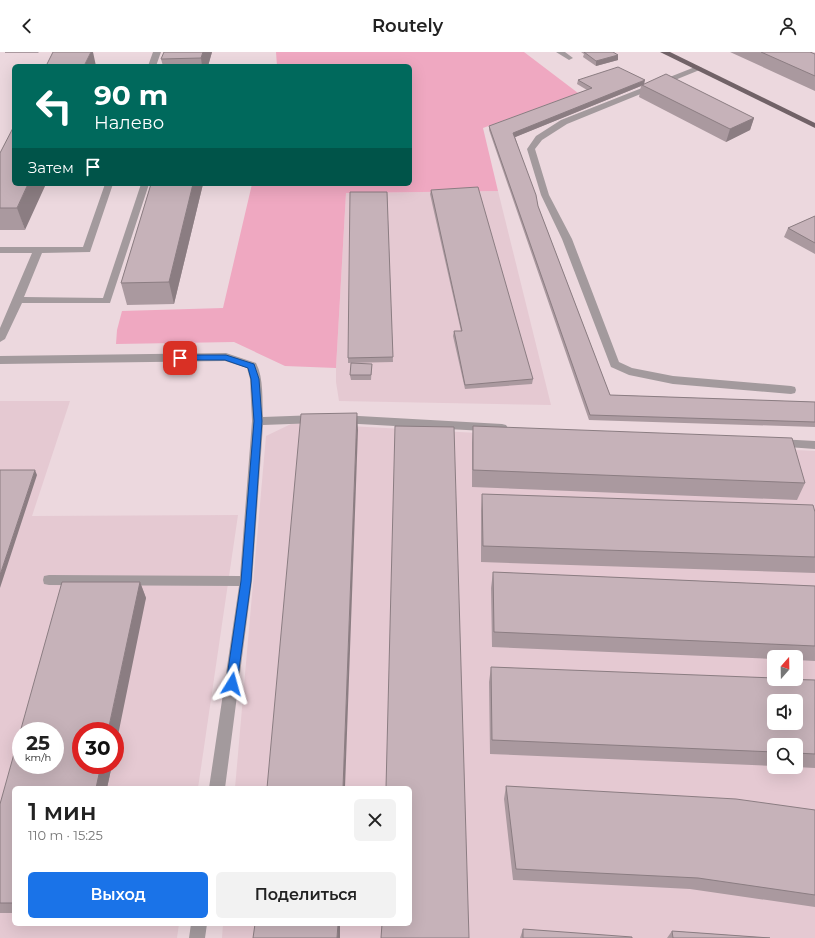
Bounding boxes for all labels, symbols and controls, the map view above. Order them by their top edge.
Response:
icon: back [16,15,38,37]
text: Routely [372,15,443,37]
icon: person [777,15,799,37]
text: 90 m [94,78,168,112]
icon: left [28,80,80,132]
text: Налево [94,112,164,134]
icon: arrive [82,156,104,178]
text: Затем [28,158,74,177]
pin [163,341,197,375]
icon: arrive [169,347,191,369]
north arrow [767,650,803,686]
map controls [767,650,803,774]
position arrow [211,663,253,705]
button: sound [767,694,803,730]
speed limit sign: 30 [72,722,124,774]
text: 25 [26,731,50,755]
button: search [767,738,803,774]
text: km/h [25,751,51,764]
text: 1 мин [28,797,96,826]
button: close [354,799,396,841]
text: 110 m · 15:25 [28,827,103,843]
button: Выход [28,872,208,918]
button: Поделиться [216,872,396,918]

